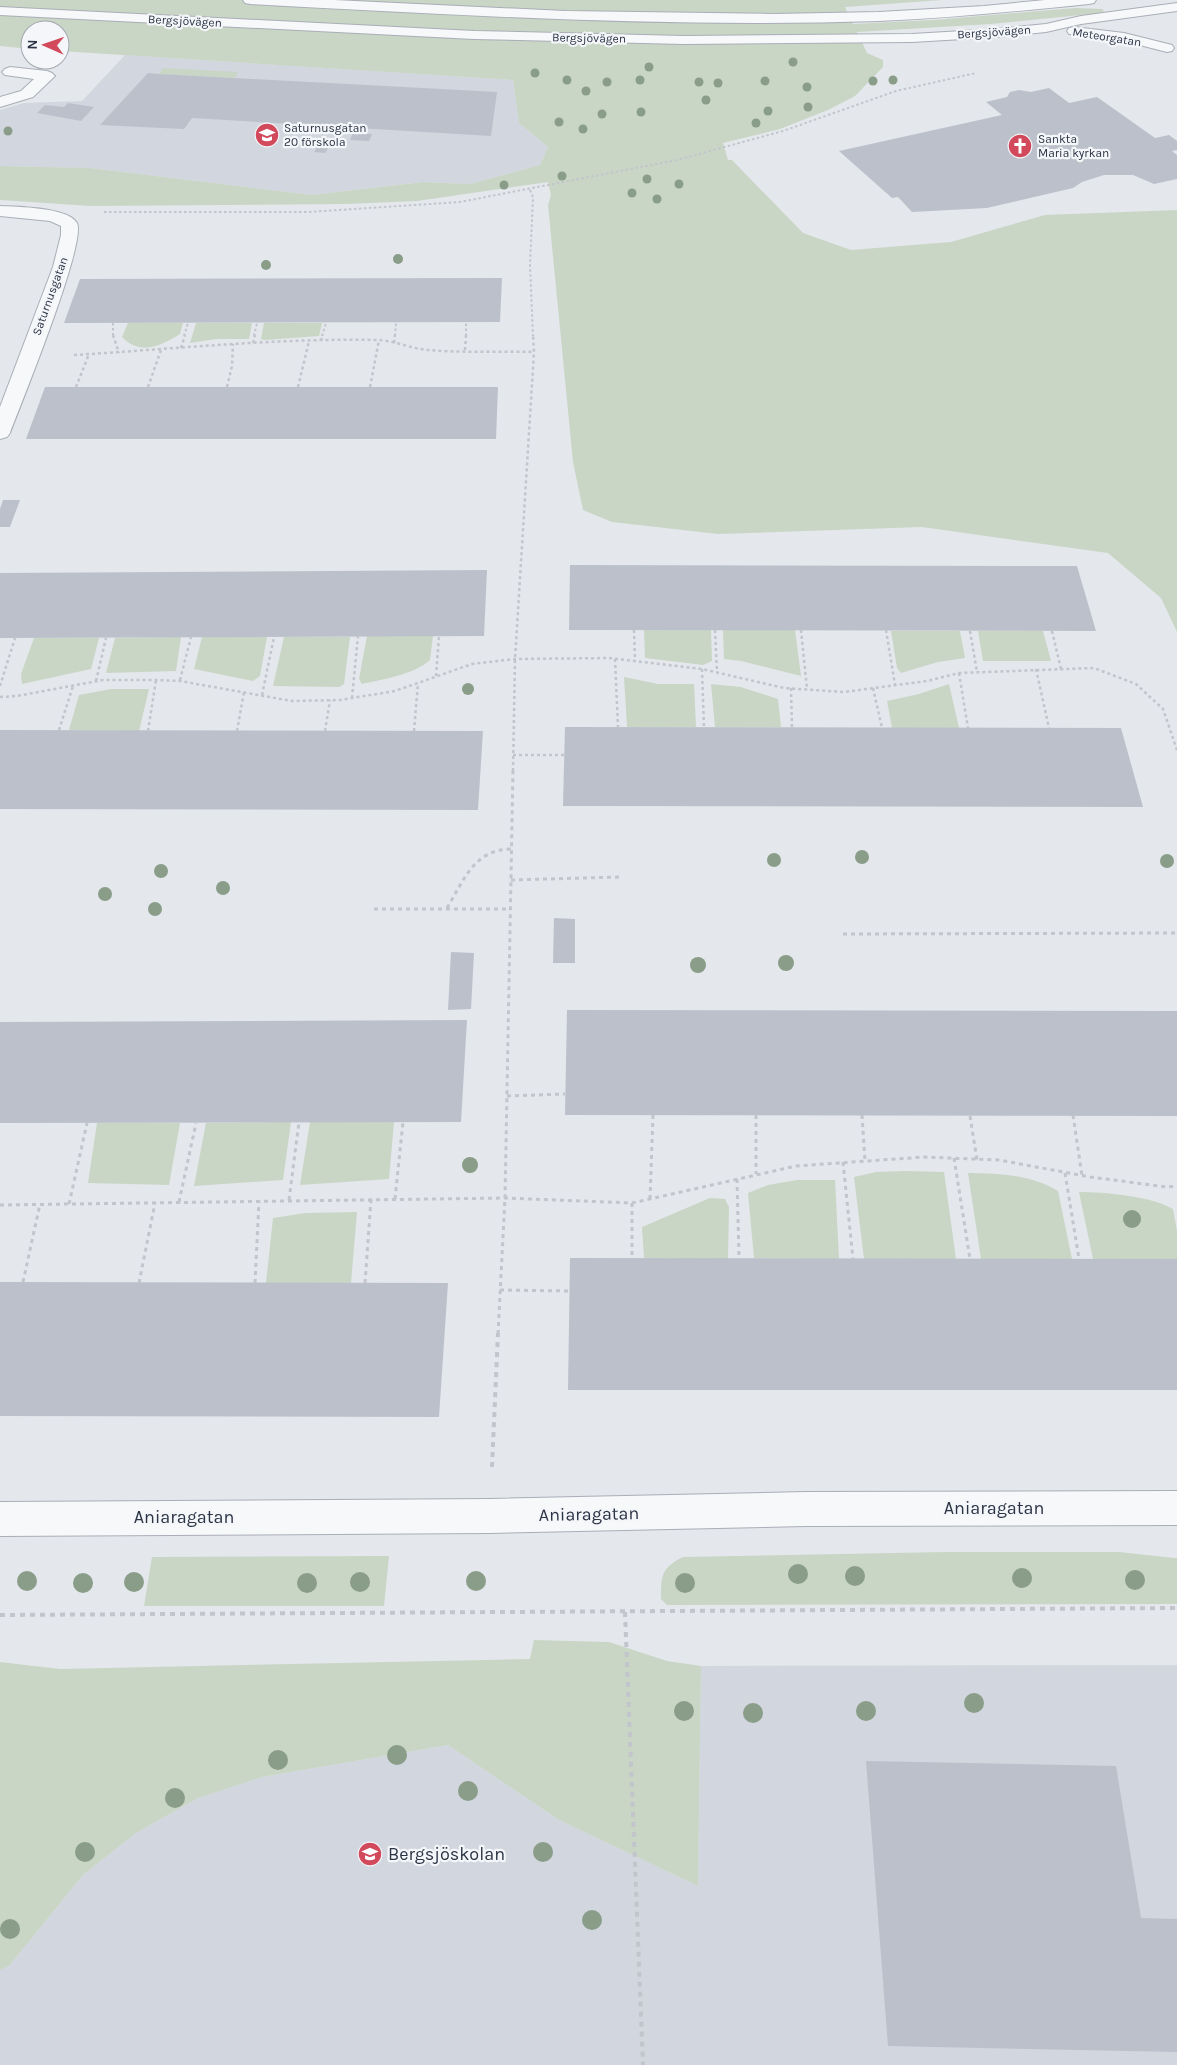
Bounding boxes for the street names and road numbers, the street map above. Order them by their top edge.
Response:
street label: Bergsjövägen [148,12,222,30]
street label: Bergsjövägen [957,22,1031,42]
street label: Meteorgatan [1072,25,1142,49]
street label: Bergsjövägen [552,30,626,46]
street label: Saturnusgatan [29,255,71,337]
street label: Aniaragatan [944,1497,1044,1519]
street label: Aniaragatan [539,1502,639,1526]
street label: Aniaragatan [134,1506,234,1528]

